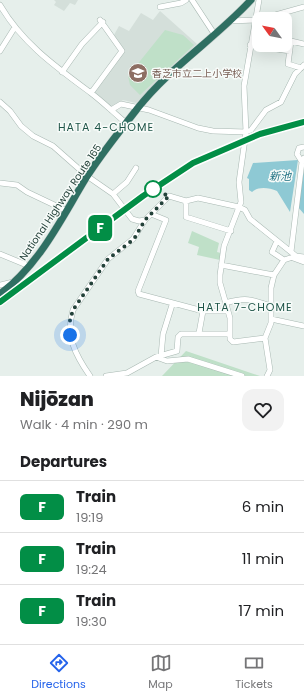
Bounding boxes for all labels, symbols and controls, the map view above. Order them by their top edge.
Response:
north arrow [252,12,292,52]
map controls [252,12,292,52]
school or university icon: 香芝市立二上小学校 [127,62,149,84]
place label: 香芝市立二上小学校 [152,66,242,81]
district label: HATA 4-CHOME [58,119,154,135]
street label: National Highway Route 165 [16,141,105,264]
water label: 新池 [269,168,292,184]
unlabelled marker [144,180,162,198]
line badge: F [87,215,113,241]
text: F [96,218,104,238]
district label: HATA 7-CHOME [197,299,293,315]
your location [60,325,80,345]
text: Nijōzan [20,386,94,413]
button: heart [242,389,284,431]
text: Walk · 4 min · 290 m [20,415,148,434]
text: Departures [20,451,107,472]
text: Train [76,486,116,507]
text: 6 min [242,496,284,517]
text: F [38,497,46,517]
text: 19:19 [76,508,103,527]
text: Train [76,538,116,559]
text: 11 min [242,548,284,569]
text: F [38,549,46,569]
text: 19:24 [76,560,107,579]
text: Train [76,590,116,611]
text: 17 min [238,600,284,621]
text: F [38,601,46,621]
text: 19:30 [76,612,107,631]
tab: Directions [31,652,86,693]
tab: Map [148,652,173,693]
tab: Tickets [235,652,273,693]

